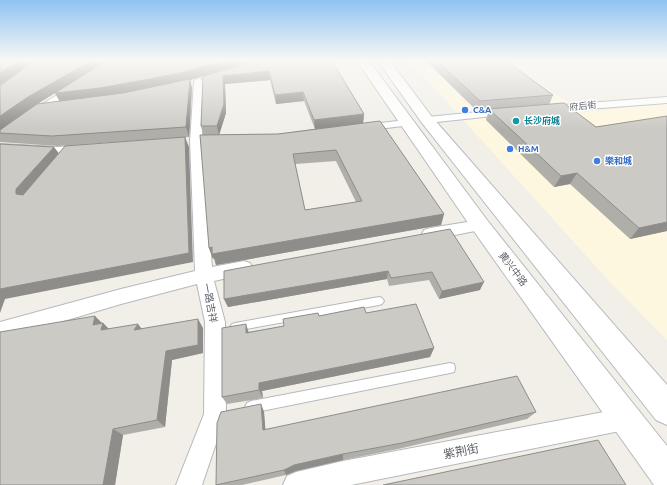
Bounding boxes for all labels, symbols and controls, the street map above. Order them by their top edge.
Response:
street label: 府后街 [569,100,597,112]
marker: C&A [460,105,470,115]
place label: C&A [473,105,492,115]
place label: 长沙府城 [524,115,560,126]
marker: 长沙府城 [511,116,521,126]
marker: H&M [505,144,515,154]
place label: H&M [518,144,539,154]
place label: 樂和城 [605,155,632,166]
marker: 樂和城 [592,156,602,166]
street label: 黄兴中路 [497,250,529,288]
street label: 一路吉祥 [201,282,219,324]
street label: 紫荆街 [442,441,480,461]

